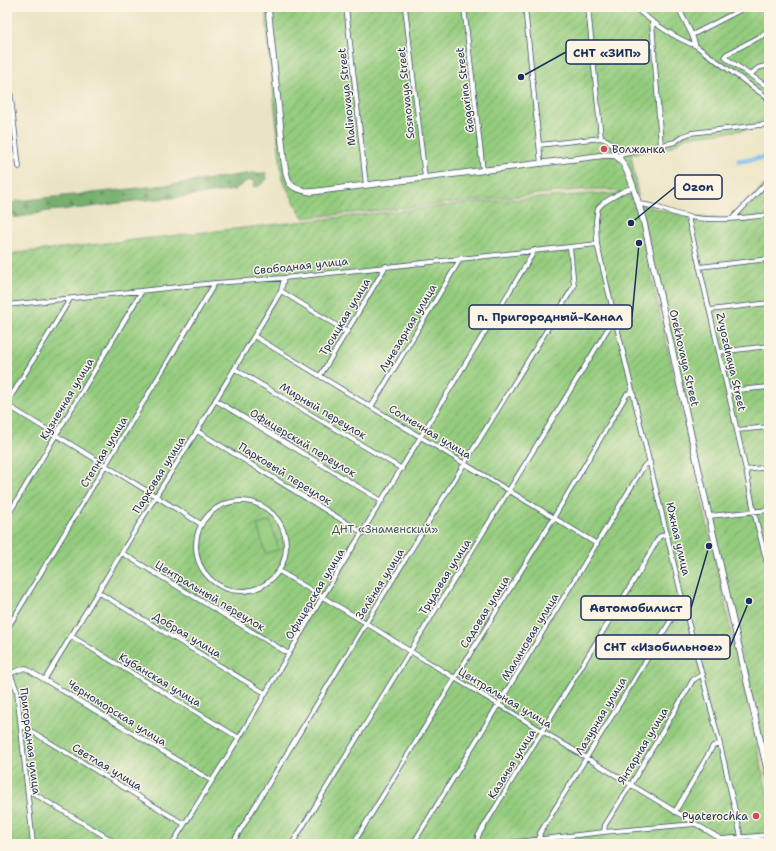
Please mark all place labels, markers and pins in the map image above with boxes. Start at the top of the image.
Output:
callout: СНТ «ЗИП» [566,40,649,64]
place label: Волжанка [612,142,665,157]
marker: Волжанка [599,144,609,154]
callout: Ozon [675,175,722,199]
callout: п. Пригородный-Канал [469,305,632,329]
callout: Автомобилист [581,596,691,620]
callout: СНТ «Изобильное» [596,635,730,659]
place label: Pyaterochka [682,809,748,824]
marker: Pyaterochka [751,811,761,821]

